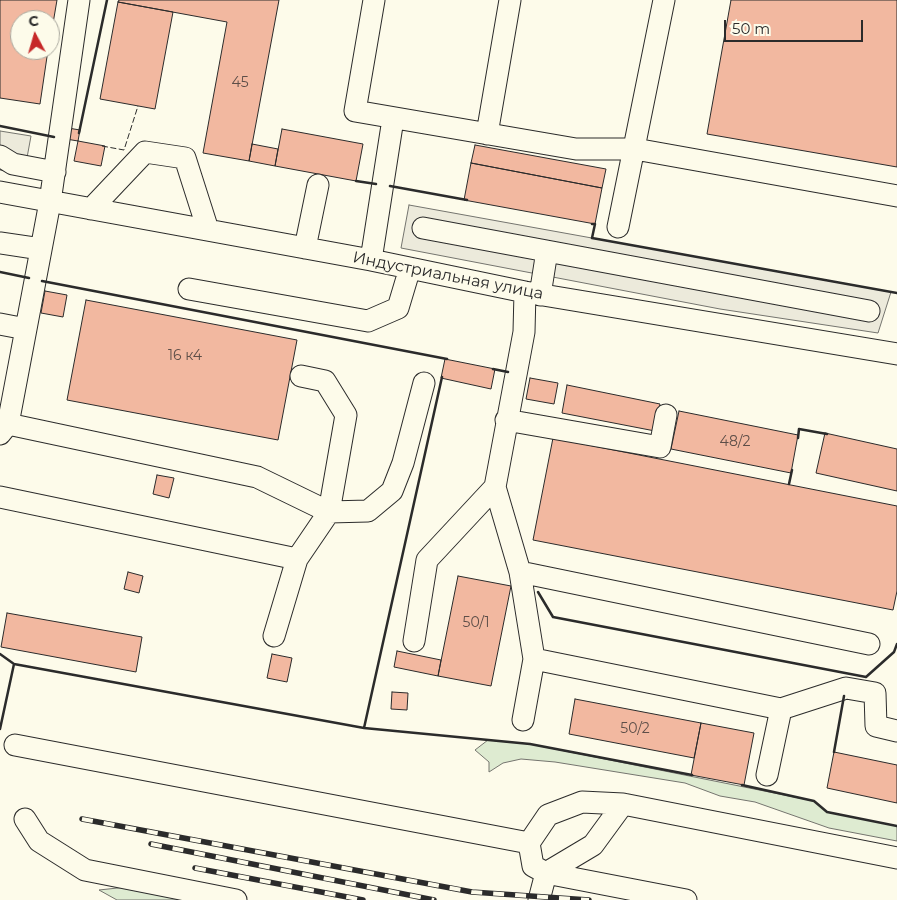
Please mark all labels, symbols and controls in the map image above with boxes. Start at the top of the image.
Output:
north arrow [10,10,60,60]
scale bar [727,10,866,42]
text: С [28,12,40,31]
text: 50 m [732,19,770,38]
house number: 45 [231,75,249,91]
street label: Индустриальная улица [351,248,545,304]
house number: 16 к4 [168,348,202,364]
house number: 48/2 [720,434,750,450]
house number: 50/1 [462,615,490,631]
house number: 50/2 [620,721,650,737]

